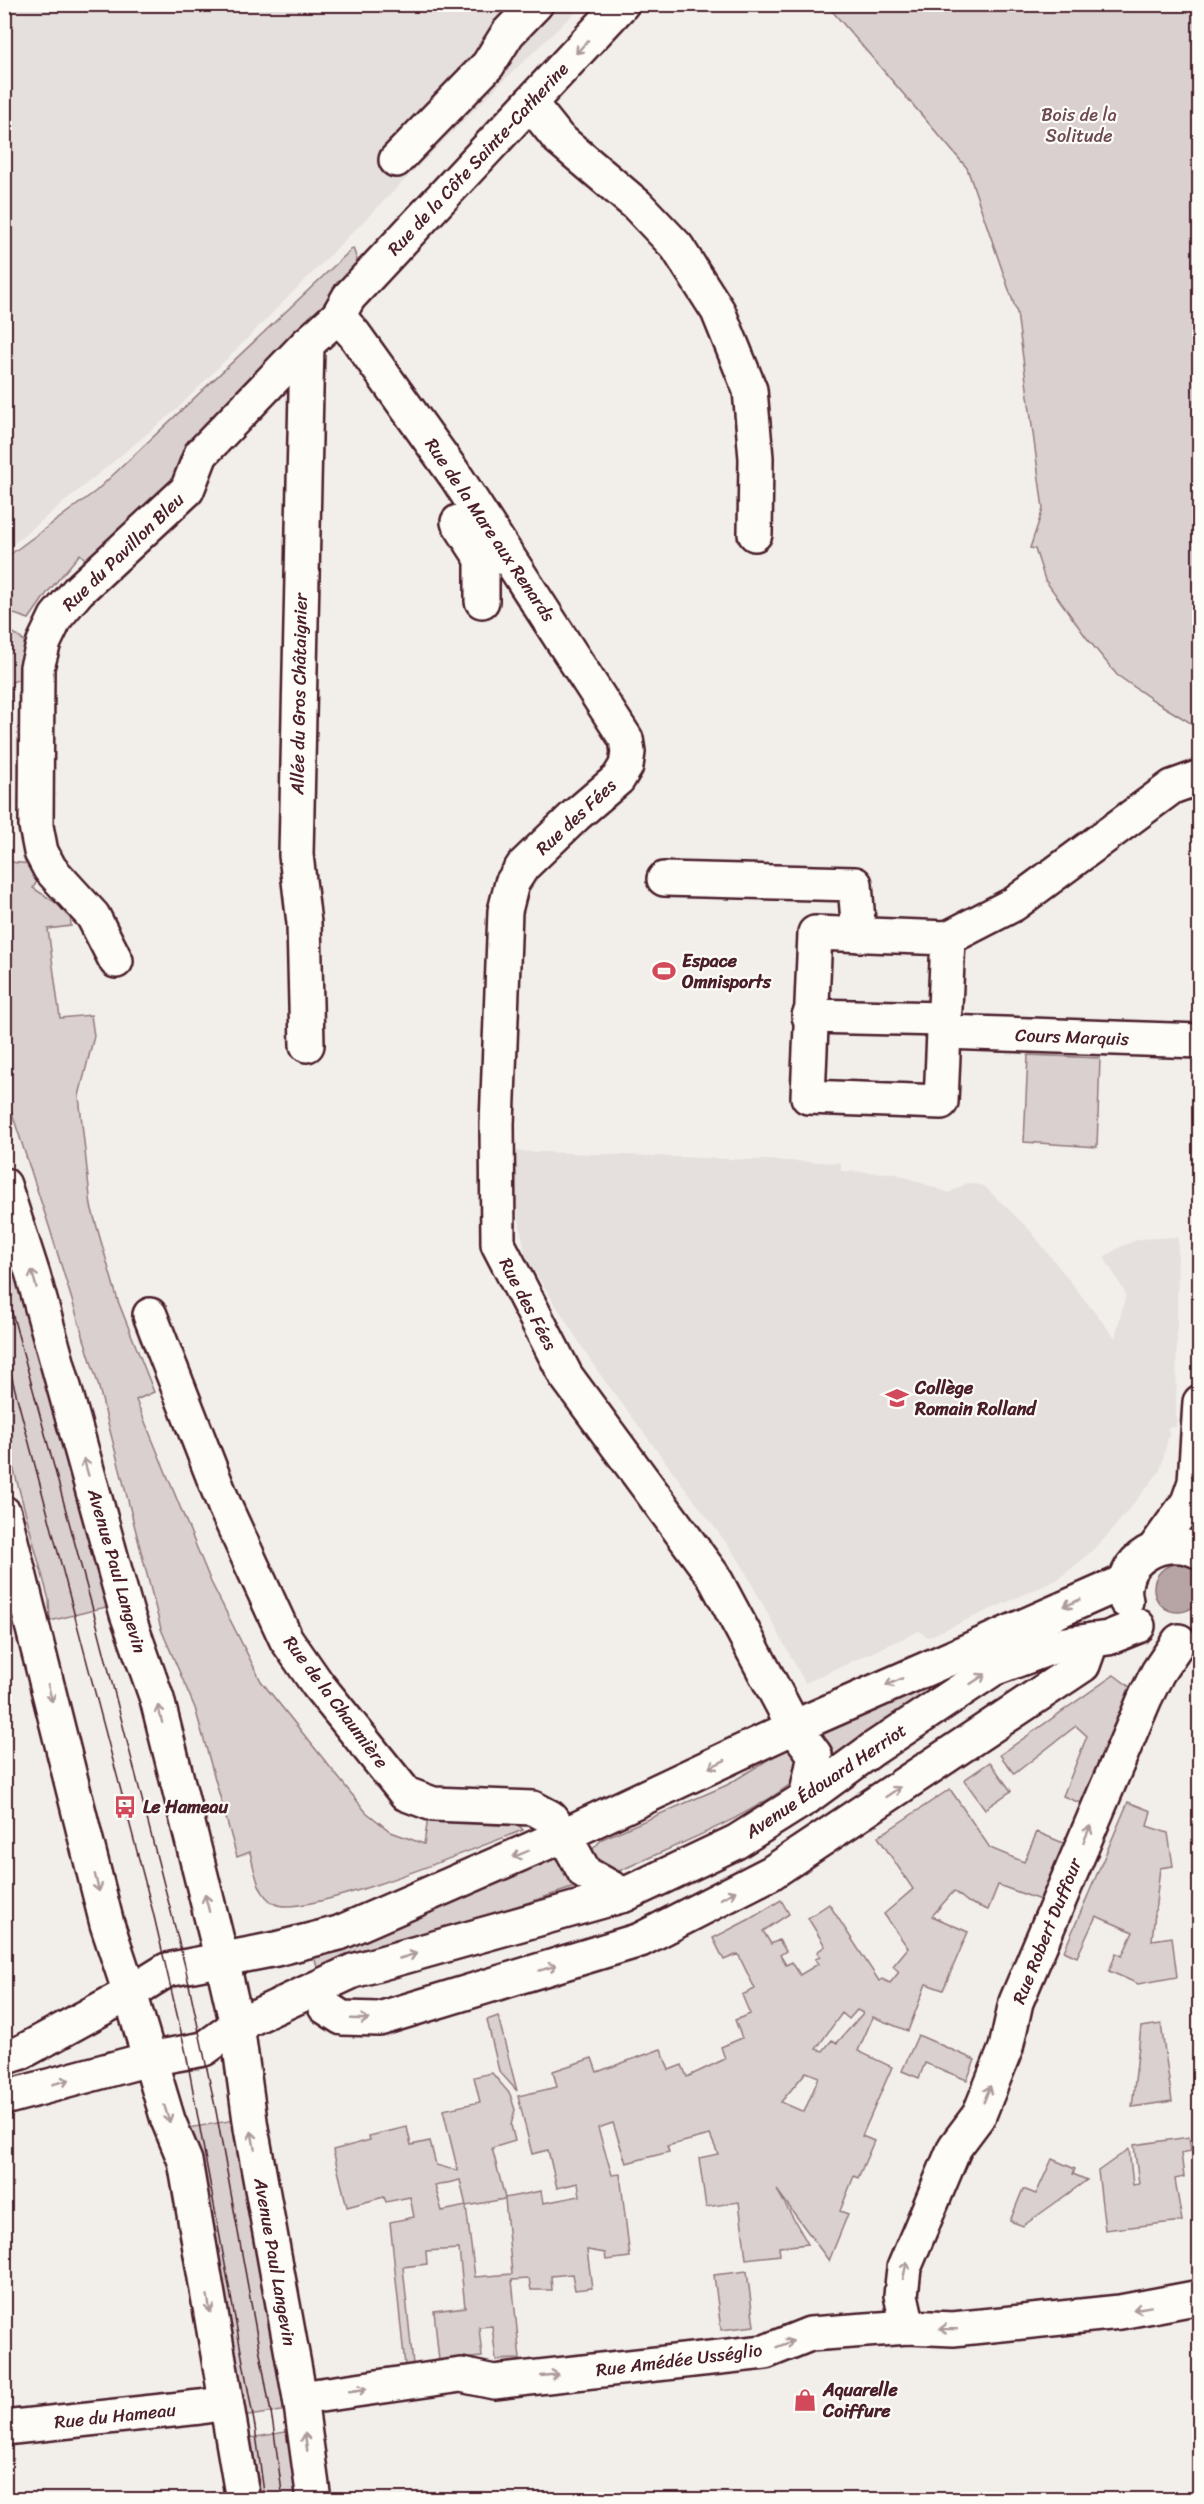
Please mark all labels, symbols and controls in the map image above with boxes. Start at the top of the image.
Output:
one-way arrow [575,40,589,55]
street label: Rue de la Côte Sainte-Catherine [379,55,577,263]
park label: Bois de la Solitude [1041,99,1117,152]
street label: Rue de la Mare aux Renards [416,431,564,629]
street label: Rue du Pavillon Bleu [54,484,192,619]
street label: Allée du Gros Châtaignier [281,591,317,796]
street label: Rue des Fées [528,770,624,863]
place label: Espace Omnisports [682,945,772,998]
sports icon: Espace Omnisports [651,958,677,984]
street label: Cours Marquis [1015,1019,1130,1055]
street label: Rue des Fées [490,1252,566,1357]
one-way arrow [28,1270,39,1289]
place label: Collège Romain Rolland [914,1372,1037,1425]
school or university icon: Collège Romain Rolland [884,1385,910,1411]
one-way arrow [80,1458,92,1477]
street label: Avenue Paul Langevin [78,1484,156,1657]
one-way arrow [1064,1598,1082,1610]
street label: Rue de la Chaumière [275,1628,397,1776]
one-way arrow [969,1673,985,1685]
one-way arrow [886,1677,904,1689]
one-way arrow [45,1684,57,1703]
one-way arrow [154,1705,166,1724]
street label: Avenue Édouard Herriot [738,1715,914,1848]
one-way arrow [708,1758,726,1770]
one-way arrow [884,1786,901,1798]
place label: Le Hameau [143,1791,229,1823]
bus stop icon: Le Hameau [112,1794,138,1820]
one-way arrow [1082,1825,1093,1844]
one-way arrow [512,1849,530,1860]
street label: Rue Robert Duffour [1003,1852,1091,2009]
one-way arrow [91,1873,103,1892]
one-way arrow [718,1889,736,1900]
one-way arrow [201,1894,212,1913]
one-way arrow [398,1950,417,1961]
one-way arrow [538,1962,557,1973]
one-way arrow [350,2014,370,2025]
one-way arrow [51,2076,70,2087]
one-way arrow [982,2085,993,2104]
one-way arrow [162,2104,173,2123]
one-way arrow [247,2130,258,2150]
street label: Avenue Paul Langevin [244,2175,306,2349]
one-way arrow [900,2260,912,2279]
one-way arrow [204,2293,215,2313]
one-way arrow [1133,2303,1152,2314]
one-way arrow [939,2323,959,2335]
street label: Rue Amédée Usséglio [594,2334,764,2386]
one-way arrow [775,2338,794,2349]
one-way arrow [540,2370,560,2381]
place label: Aquarelle Coiffure [822,2374,899,2427]
one-way arrow [347,2384,367,2395]
shop icon: Aquarelle Coiffure [792,2387,818,2413]
street label: Rue du Hameau [53,2394,178,2438]
one-way arrow [300,2432,311,2452]

